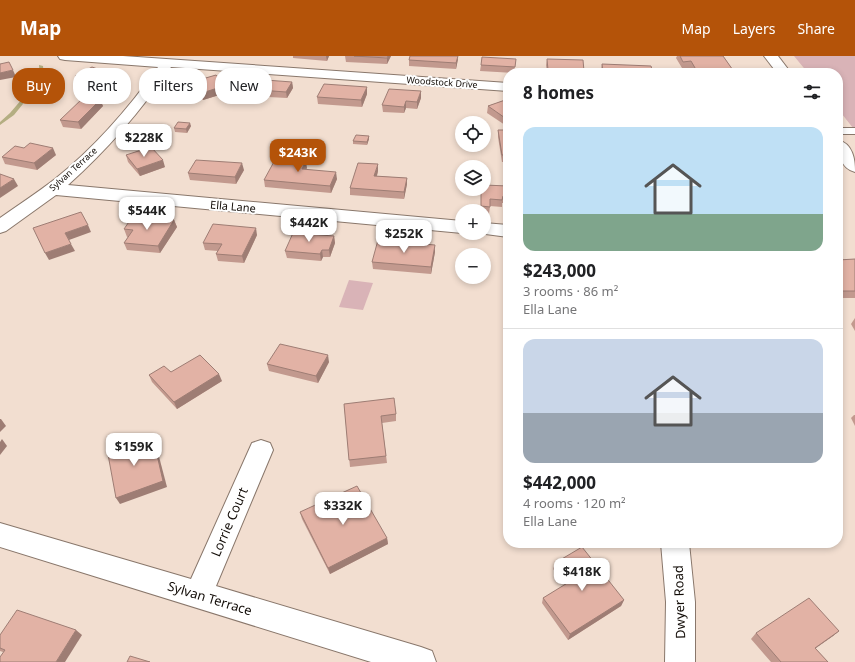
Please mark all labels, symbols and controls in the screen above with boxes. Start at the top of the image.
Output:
text: Map [20,15,61,41]
text: Map [682,19,711,38]
text: Layers [733,19,775,38]
text: Share [797,19,835,38]
chip: Buy [12,68,65,104]
chip: Rent [73,68,131,104]
chip: Filters [139,68,207,104]
chip: New [215,68,272,104]
street label: Woodstock Drive [406,73,478,91]
text: 8 homes [523,81,594,104]
icon: filters [801,81,823,103]
map controls [455,116,491,284]
button: locate [455,116,491,152]
pin: $228K [116,124,172,158]
text: $228K [125,128,163,146]
pin: $243K [270,139,326,173]
text: $243K [279,143,317,161]
street label: Sylvan Terrace [46,144,100,194]
icon: home [637,153,709,225]
button: layers [455,160,491,196]
pin: $544K [119,197,175,231]
street label: Ella Lane [210,197,256,215]
text: $544K [128,201,166,219]
button: + [455,204,491,240]
pin: $442K [281,209,337,243]
text: $442K [290,213,328,231]
pin: $252K [376,220,432,254]
text: $252K [385,224,423,242]
button: − [455,248,491,284]
text: $243,000 [523,259,596,282]
text: 3 rooms · 86 m² [523,282,618,300]
text: Ella Lane [523,300,577,318]
icon: home [637,365,709,437]
pin: $159K [106,433,162,467]
text: $159K [115,437,153,455]
text: $442,000 [523,471,596,494]
street label: Lorrie Court [206,484,252,559]
pin: $332K [315,492,371,526]
text: 4 rooms · 120 m² [523,494,626,512]
text: $332K [324,496,362,514]
text: Ella Lane [523,512,577,530]
pin: $418K [554,558,610,592]
text: $418K [563,562,601,580]
street label: Dwyer Road [669,565,689,639]
street label: Sylvan Terrace [166,577,254,619]

